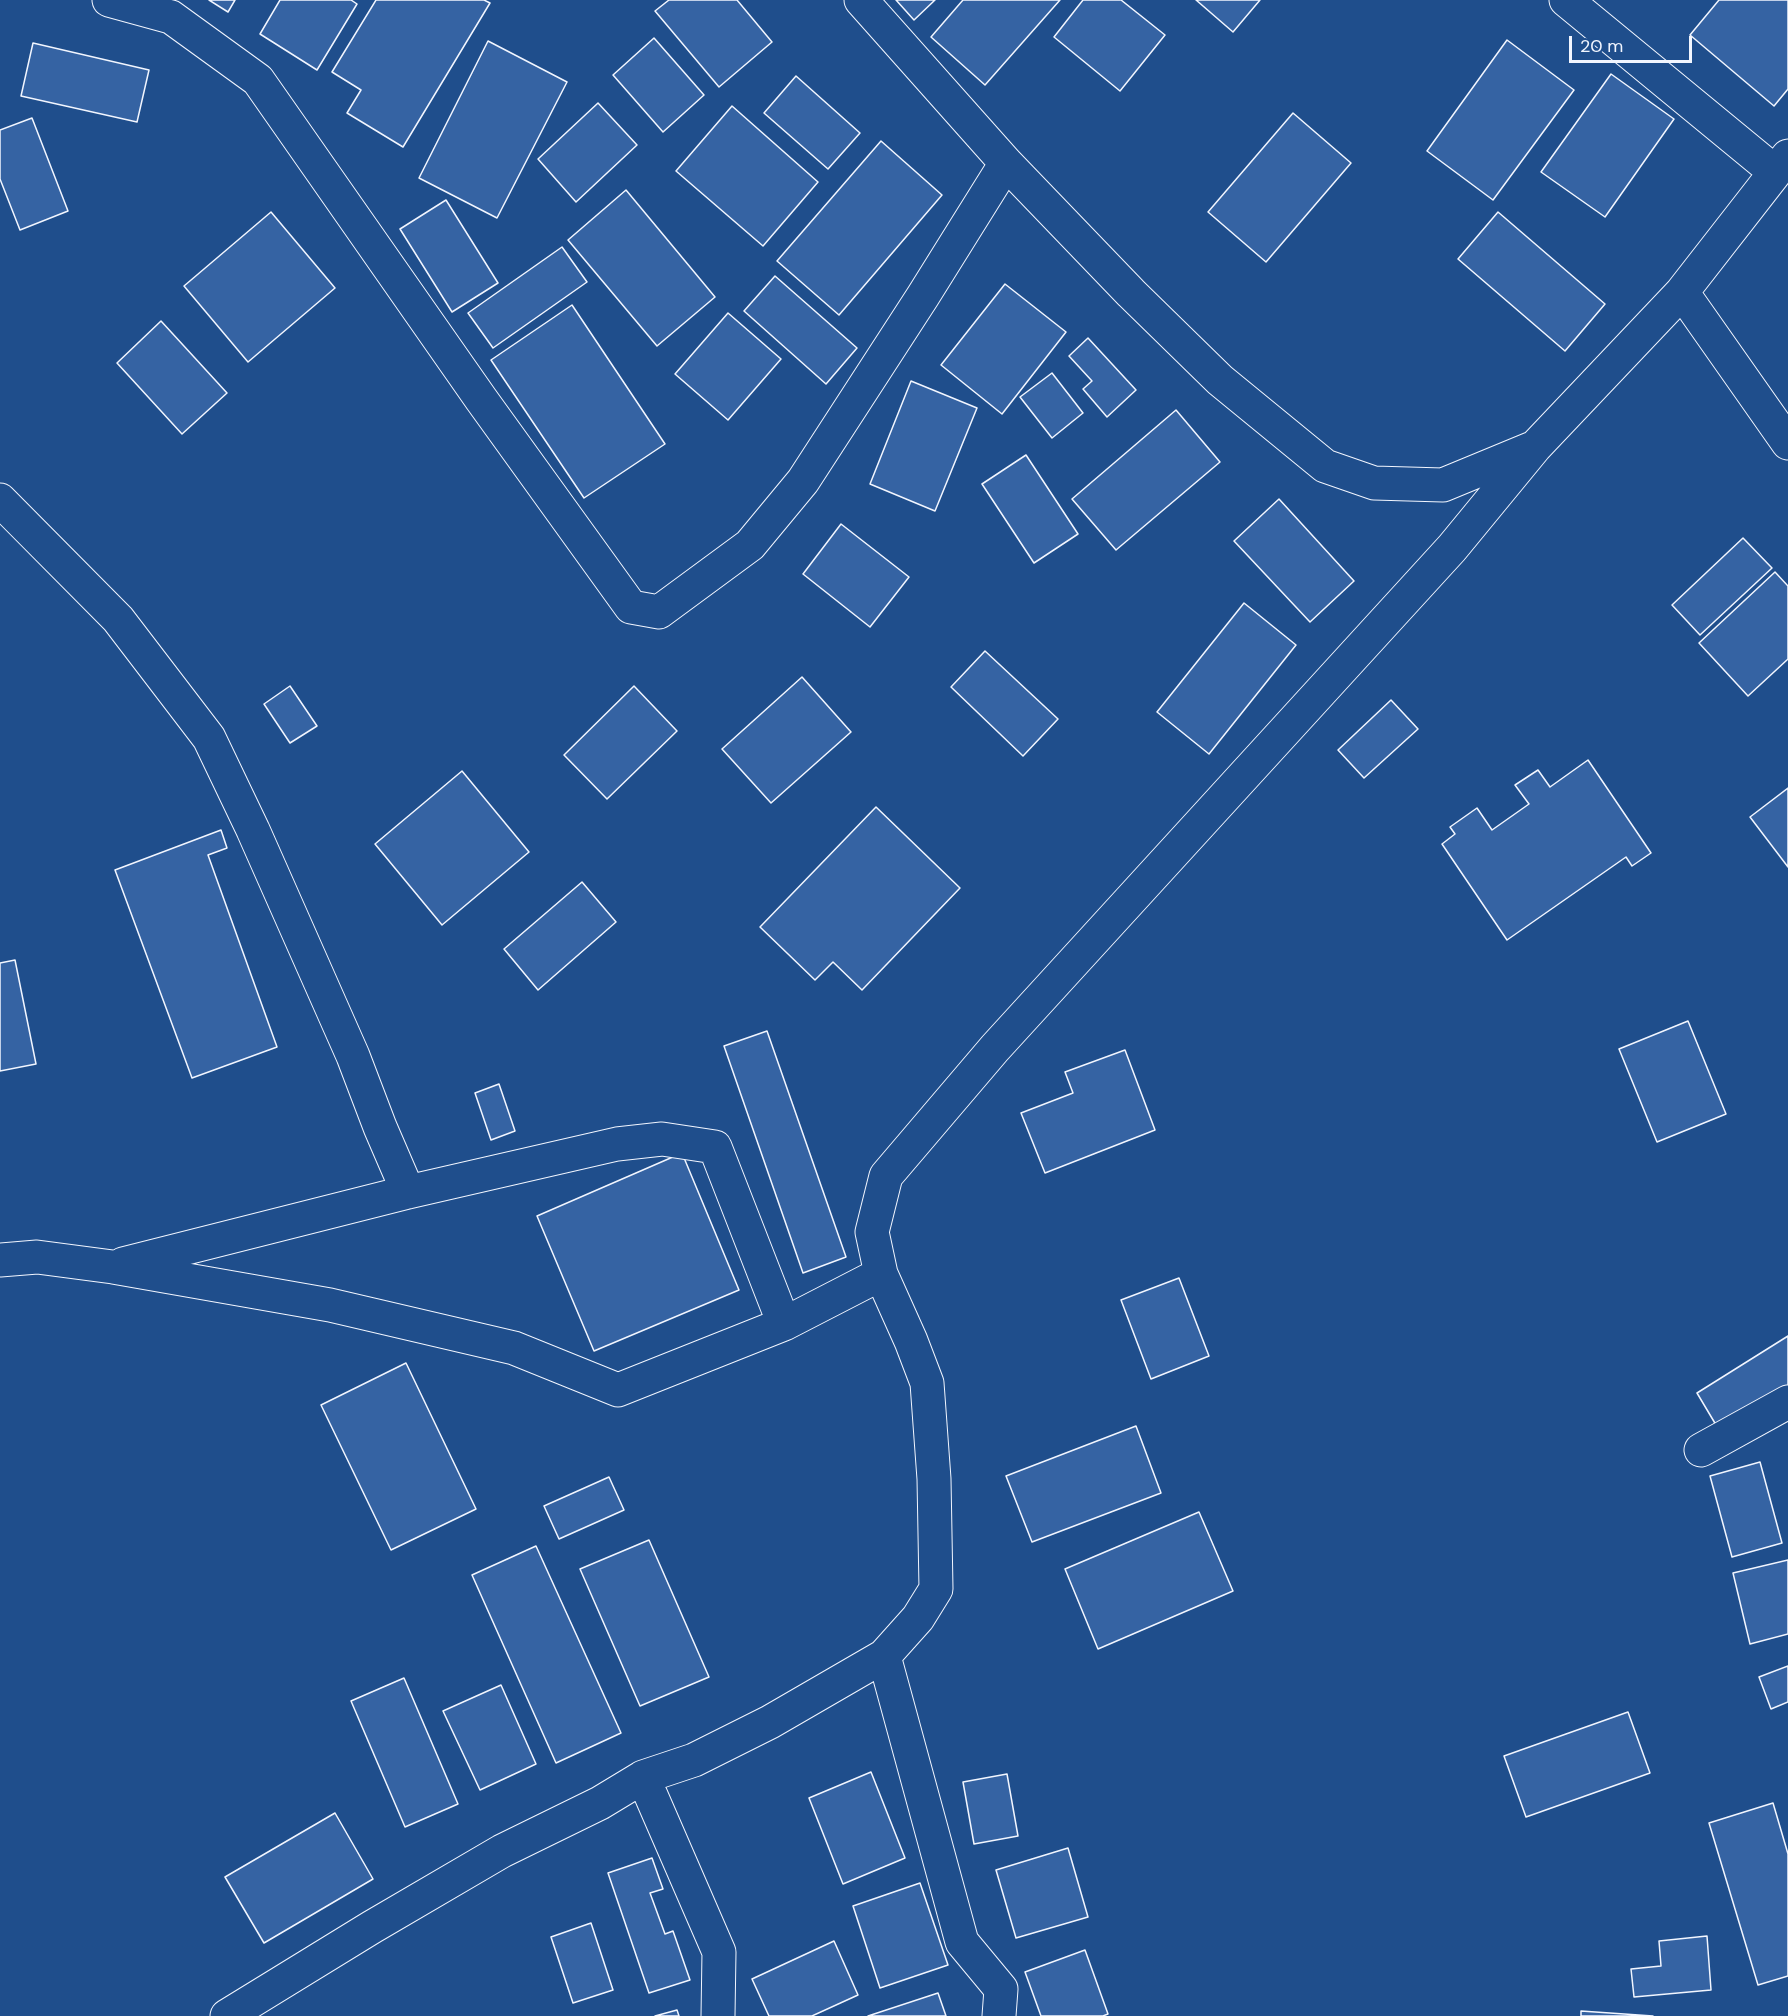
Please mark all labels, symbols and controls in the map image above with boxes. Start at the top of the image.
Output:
scale bar [1572,24,1695,62]
text: 20 m [1580,34,1623,58]

